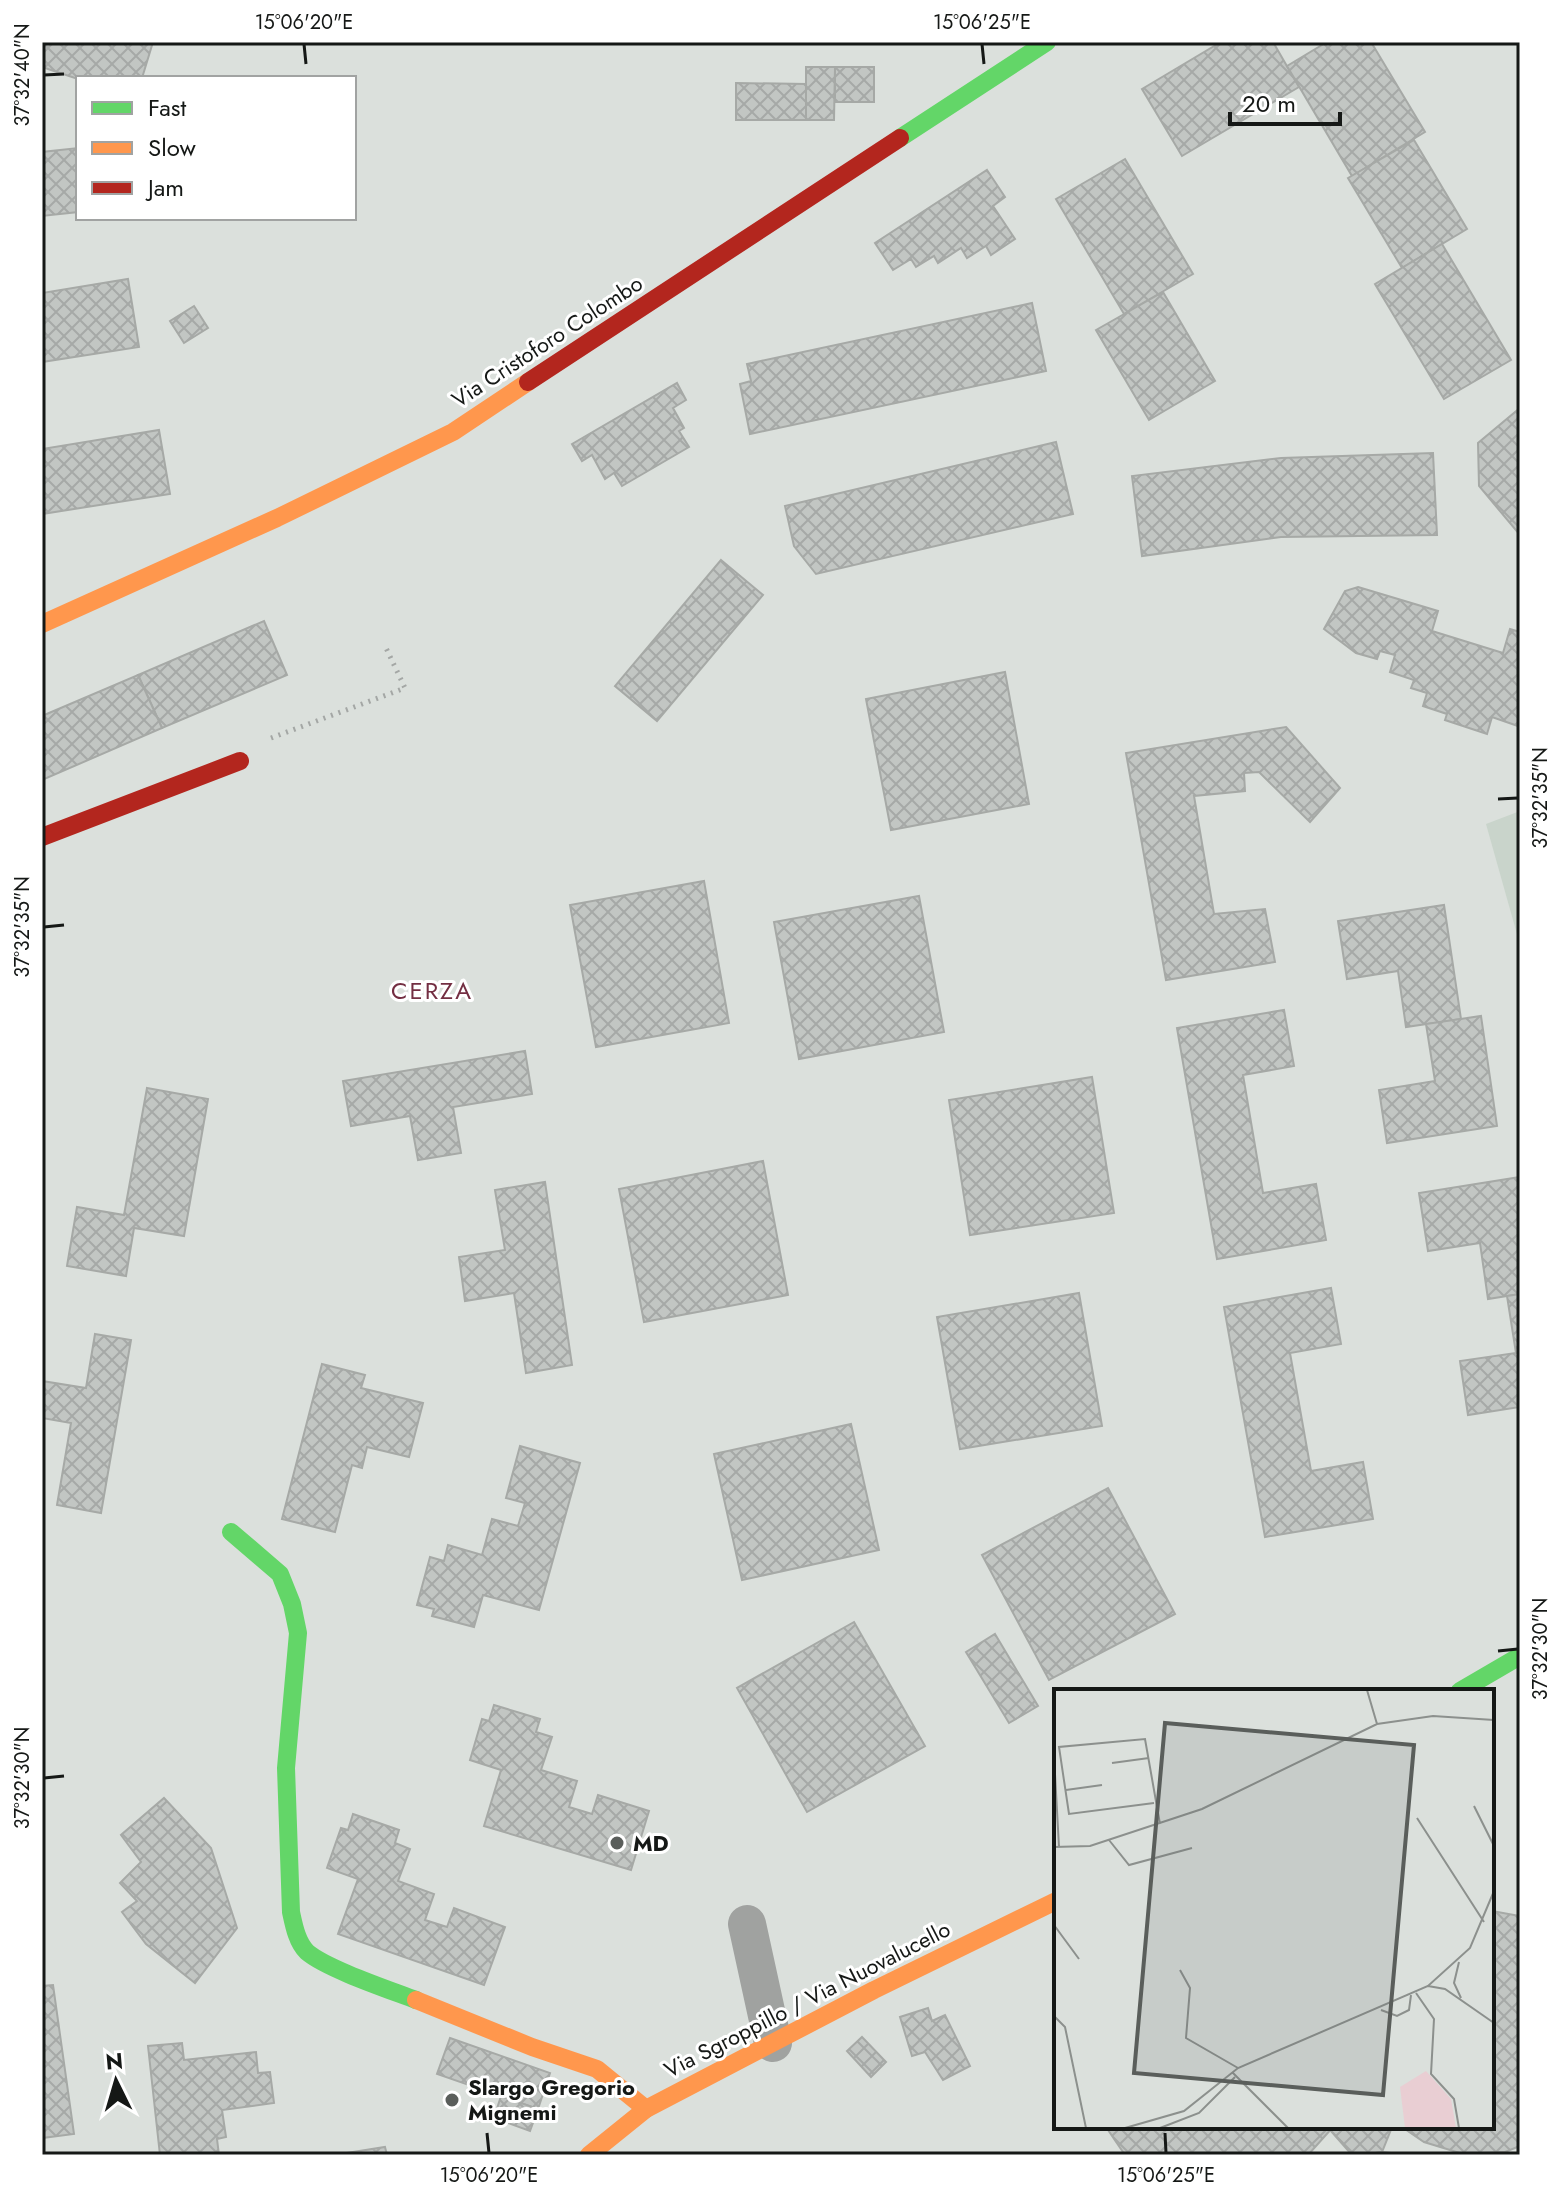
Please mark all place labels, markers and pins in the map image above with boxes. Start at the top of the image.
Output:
place label: MD [633,1827,669,1859]
marker: MD [608,1834,626,1852]
place label: Slargo Gregorio Mignemi [468,2071,635,2128]
marker: Slargo Gregorio Mignemi [443,2091,461,2109]

